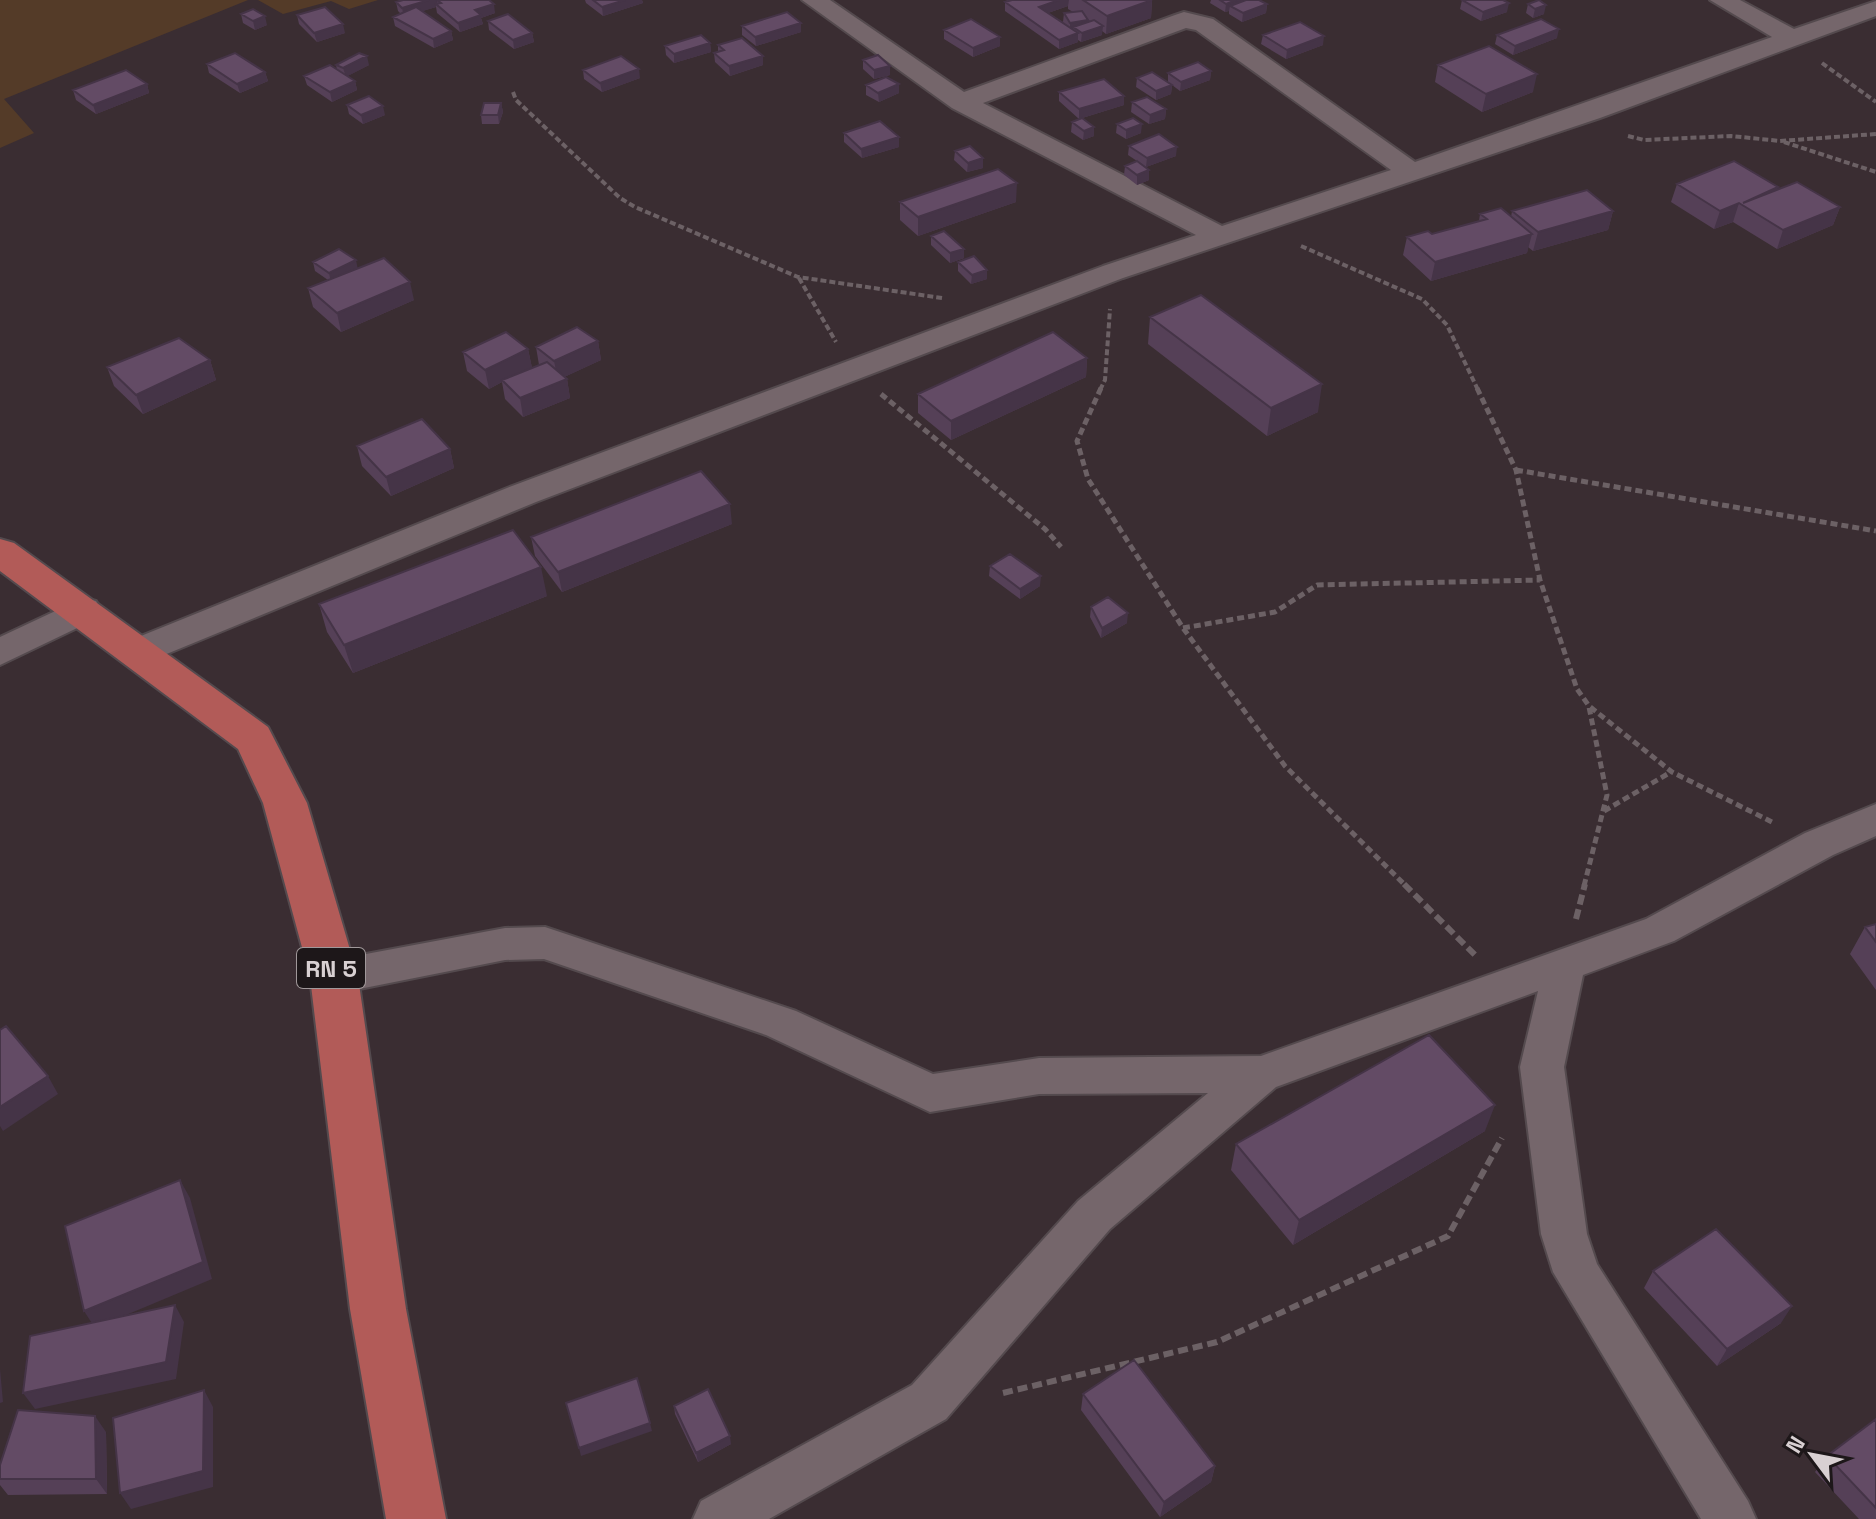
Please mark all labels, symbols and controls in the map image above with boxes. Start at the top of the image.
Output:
road number: RN 5 [297,948,365,988]
north arrow [1772,1415,1852,1495]
text: N [1779,1431,1811,1458]

